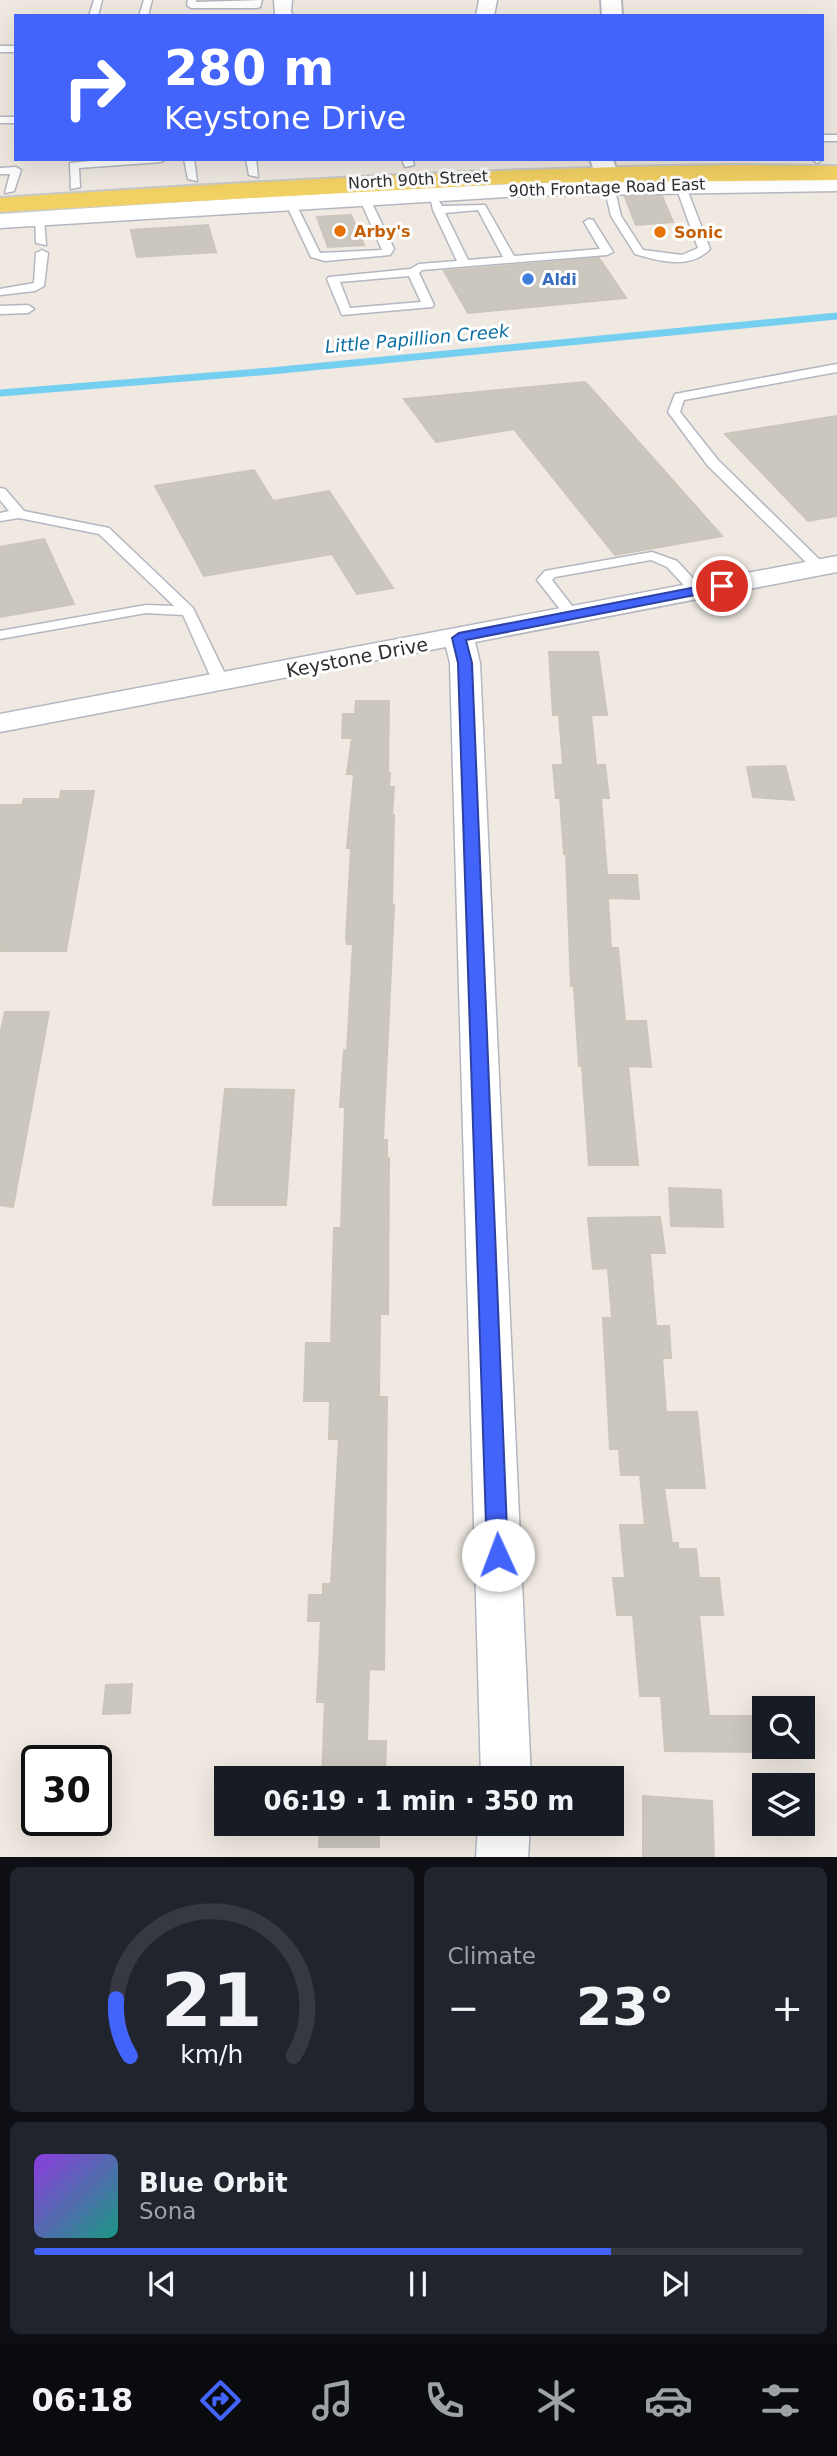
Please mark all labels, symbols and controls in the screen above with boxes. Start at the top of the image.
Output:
text: 280 m [164,40,334,97]
icon: right [49,42,140,133]
text: Keystone Drive [164,99,406,137]
street label: North 90th Street [347,166,489,193]
street label: 90th Frontage Road East [508,175,706,200]
place label: Arby's [354,222,411,241]
marker: Arby's [332,223,348,239]
place label: Sonic [674,223,723,242]
marker: Sonic [652,224,668,240]
place label: Aldi [542,270,577,289]
marker: Aldi [520,271,536,287]
water label: Little Papillion Creek [324,320,512,357]
pin [692,556,752,616]
icon: arrive [703,567,741,605]
street label: Keystone Drive [284,632,430,682]
position arrow [461,1518,535,1592]
map controls [752,1696,815,1836]
button: search [752,1696,815,1759]
speed limit sign: 30 [21,1745,112,1836]
button: layers [752,1773,815,1836]
text: 06:19 · 1 min · 350 m [264,1786,574,1816]
text: Climate [448,1943,536,1969]
text: 21 [161,1958,262,2043]
text: 23° [576,1977,674,2037]
text: − [448,1986,479,2030]
text: + [771,1986,803,2030]
text: km/h [180,2039,243,2068]
text: Blue Orbit [139,2168,288,2198]
text: Sona [139,2198,196,2224]
icon: previous [143,2265,181,2303]
icon: pause [399,2265,437,2303]
icon: next [656,2265,694,2303]
icon: directions [196,2376,245,2425]
icon: music [308,2376,357,2425]
icon: phone [420,2376,469,2425]
icon: climate [532,2376,581,2425]
icon: car [644,2376,693,2425]
icon: filters [756,2376,805,2425]
text: 06:18 [32,2381,133,2419]

